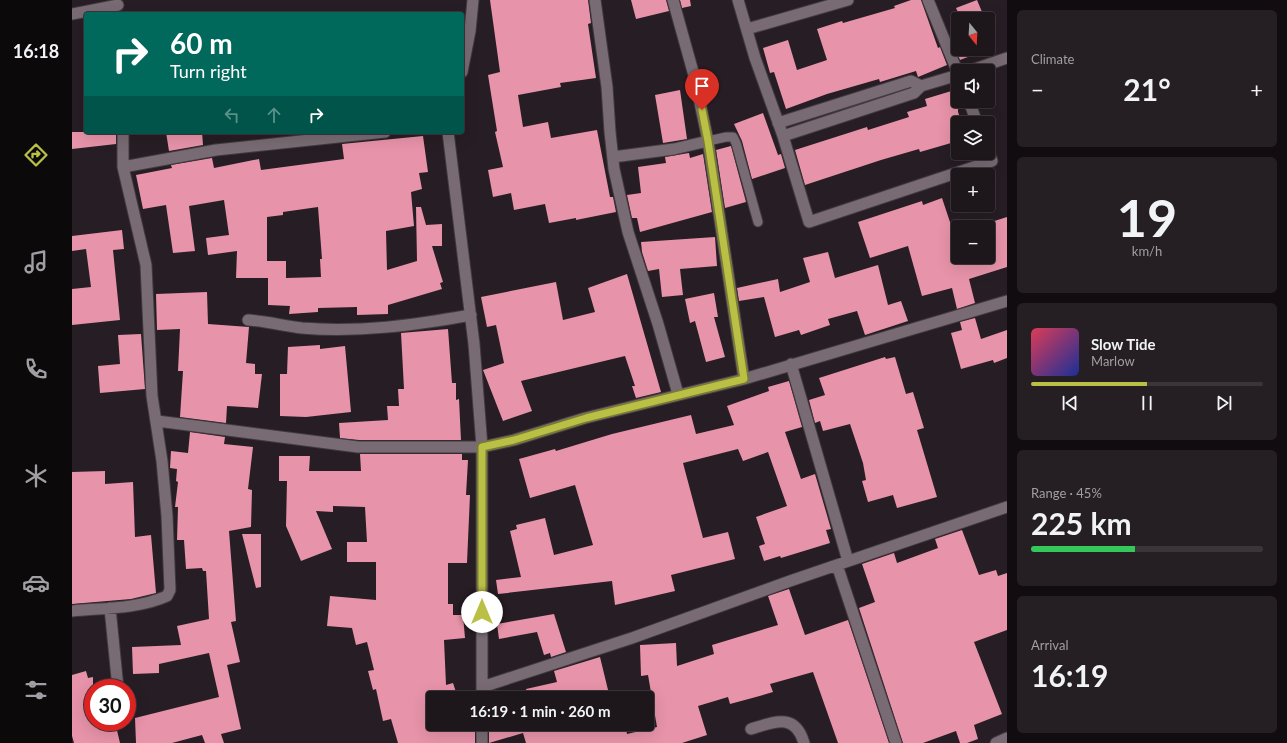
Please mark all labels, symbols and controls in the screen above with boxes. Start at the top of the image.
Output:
north arrow [951,12,995,56]
map controls [951,12,995,264]
text: 60 m [170,26,233,60]
icon: right [104,28,156,80]
text: 16:18 [13,40,59,62]
text: Climate [1031,51,1074,67]
text: Turn right [170,60,247,82]
button: sound [951,64,995,108]
pin [685,69,719,110]
text: 21° [1123,71,1171,107]
icon: arrive [691,75,713,97]
text: − [1031,76,1044,103]
text: + [1250,76,1263,103]
icon: left [221,104,243,126]
icon: ahead [263,104,285,126]
icon: right [305,104,327,126]
button: layers [951,116,995,160]
icon: directions [22,141,50,169]
button: + [951,168,995,212]
text: 19 [1117,186,1177,248]
button: − [951,220,995,264]
text: km/h [1132,243,1162,259]
icon: music [22,248,50,276]
text: Slow Tide [1091,335,1156,353]
text: Marlow [1091,353,1135,369]
icon: phone [22,355,50,383]
icon: previous [1059,392,1081,414]
icon: pause [1136,392,1158,414]
icon: next [1213,392,1235,414]
icon: climate [22,462,50,490]
text: Range · 45% [1031,485,1102,501]
text: 225 km [1031,505,1132,541]
icon: car [22,569,50,597]
position arrow [461,591,503,633]
text: Arrival [1031,637,1068,653]
text: 16:19 [1031,657,1108,693]
icon: filters [22,676,50,704]
speed limit sign: 30 [84,679,136,731]
text: 16:19 · 1 min · 260 m [470,702,610,720]

